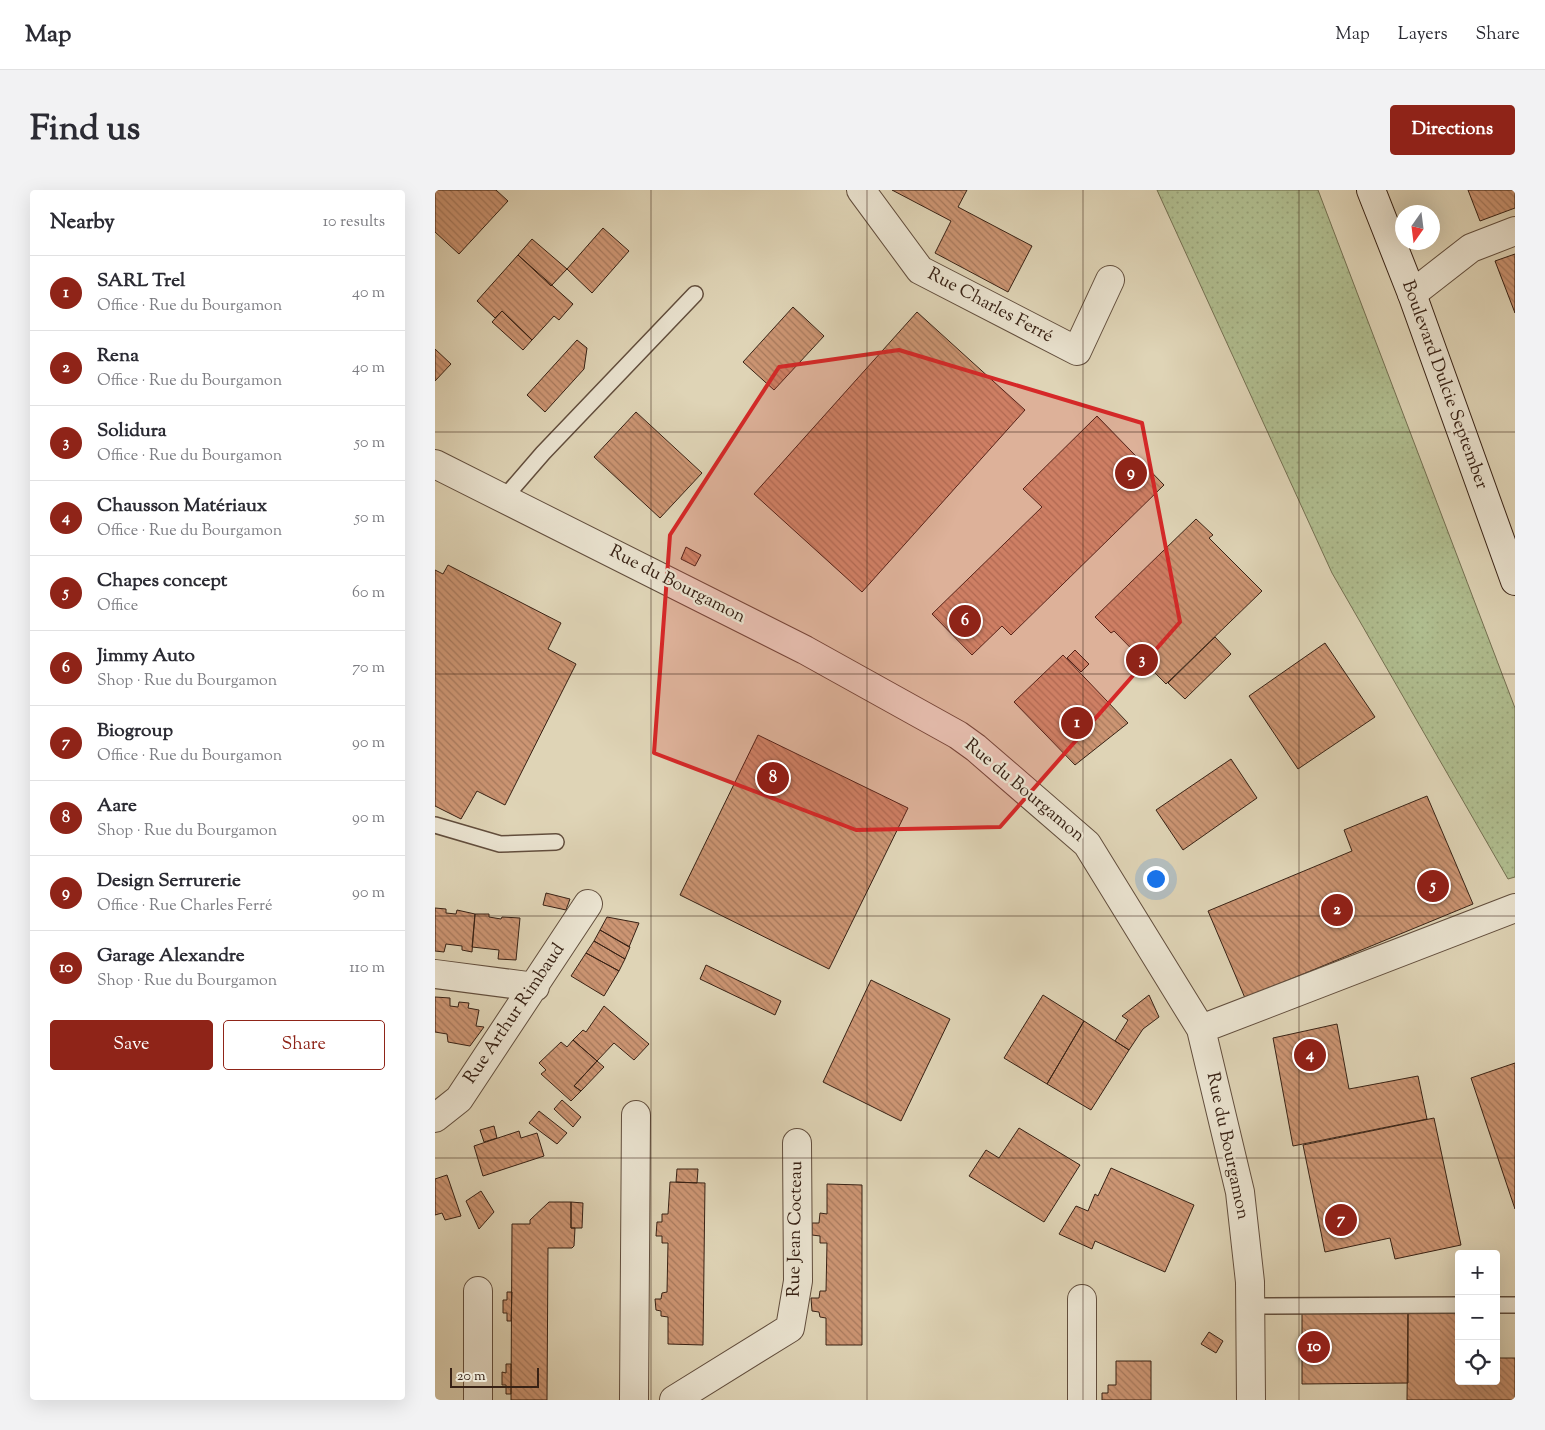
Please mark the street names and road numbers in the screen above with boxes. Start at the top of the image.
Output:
street label: Rue Charles Ferré [923,262,1057,350]
street label: Boulevard Dulcie September [1394,277,1494,493]
street label: Rue du Bourgamon [604,539,750,631]
street label: Rue du Bourgamon [958,733,1090,849]
street label: Rue Arthur Rimbaud [458,938,572,1090]
street label: Rue du Bourgamon [1199,1070,1255,1222]
street label: Rue Jean Cocteau [782,1161,810,1297]

